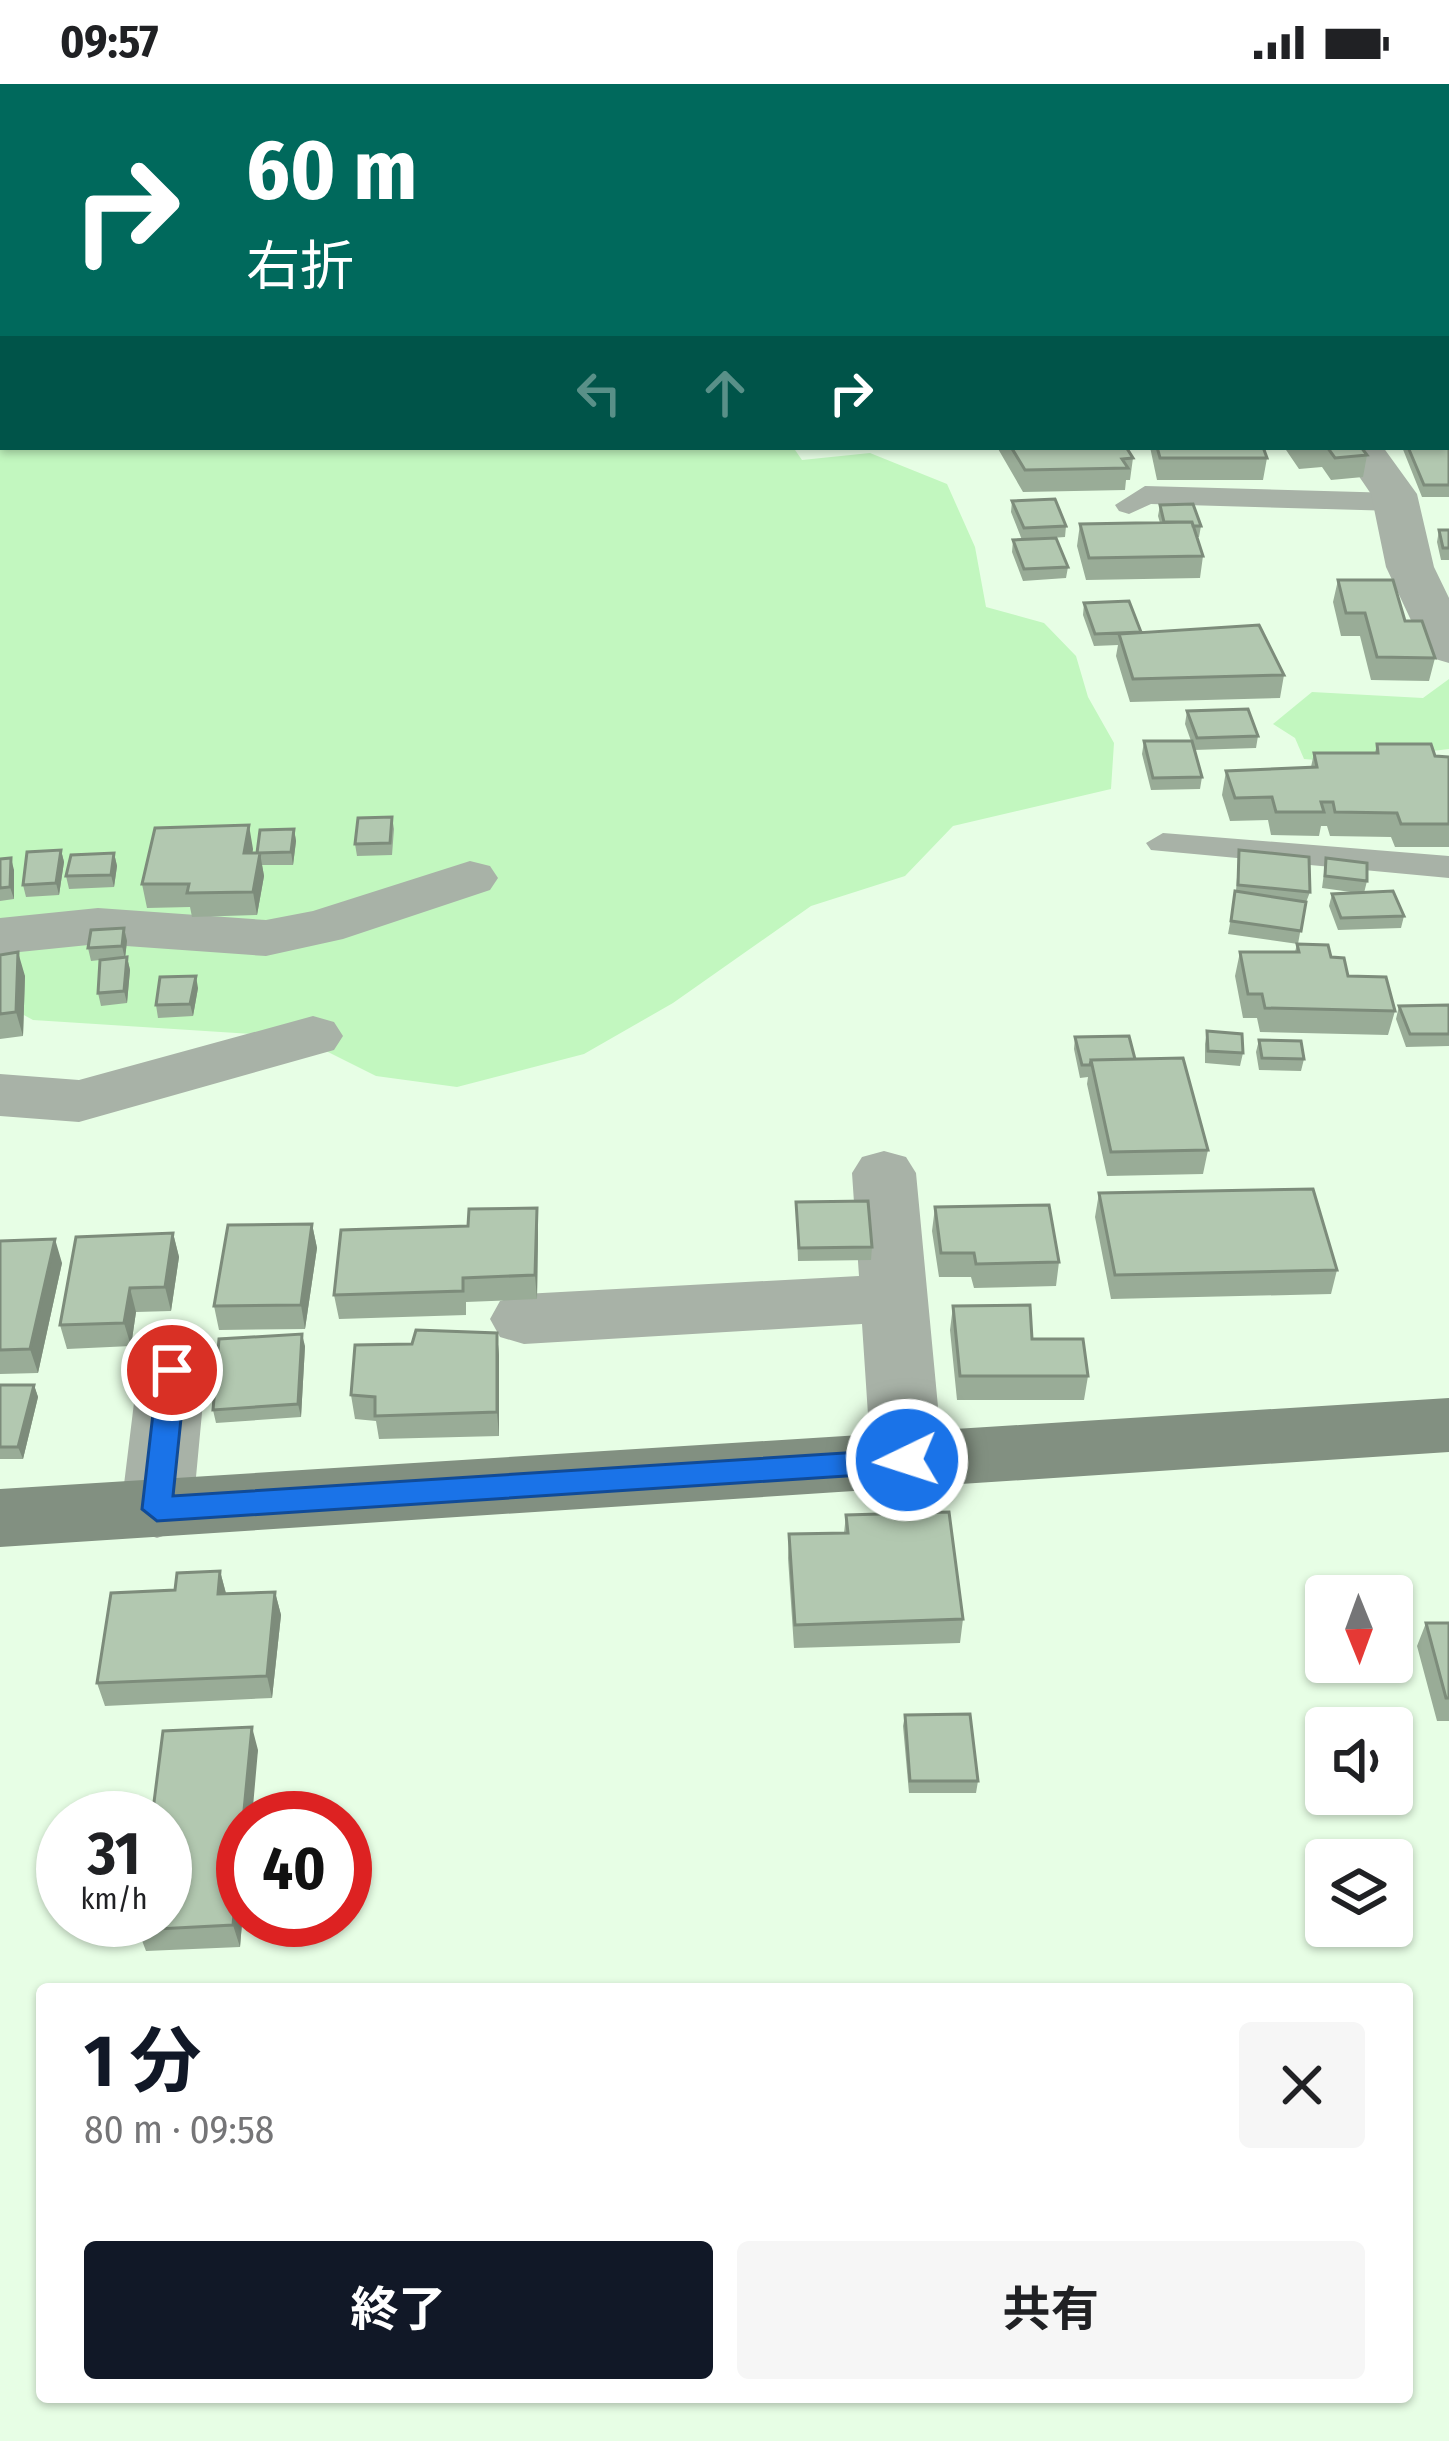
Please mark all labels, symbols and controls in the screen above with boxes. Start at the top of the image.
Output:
text: 09:57 [60,15,158,69]
text: 60 m [246,120,417,221]
icon: right [48,132,204,288]
text: 右折 [246,235,354,299]
icon: left [566,360,632,426]
icon: ahead [692,360,758,426]
icon: right [818,360,884,426]
pin [121,1319,223,1421]
icon: arrive [139,1337,205,1403]
position arrow [844,1397,970,1523]
north arrow [1305,1575,1413,1683]
map controls [1305,1575,1413,1947]
button: sound [1305,1707,1413,1815]
speed limit sign: 40 [216,1791,372,1947]
text: 31 [88,1818,140,1890]
button: layers [1305,1839,1413,1947]
text: km/h [81,1881,147,1917]
text: 1 分 [84,2019,201,2105]
button: close [1239,2022,1365,2148]
text: 80 m · 09:58 [84,2107,274,2153]
button: 終了 [84,2241,713,2379]
button: 共有 [737,2241,1365,2379]

